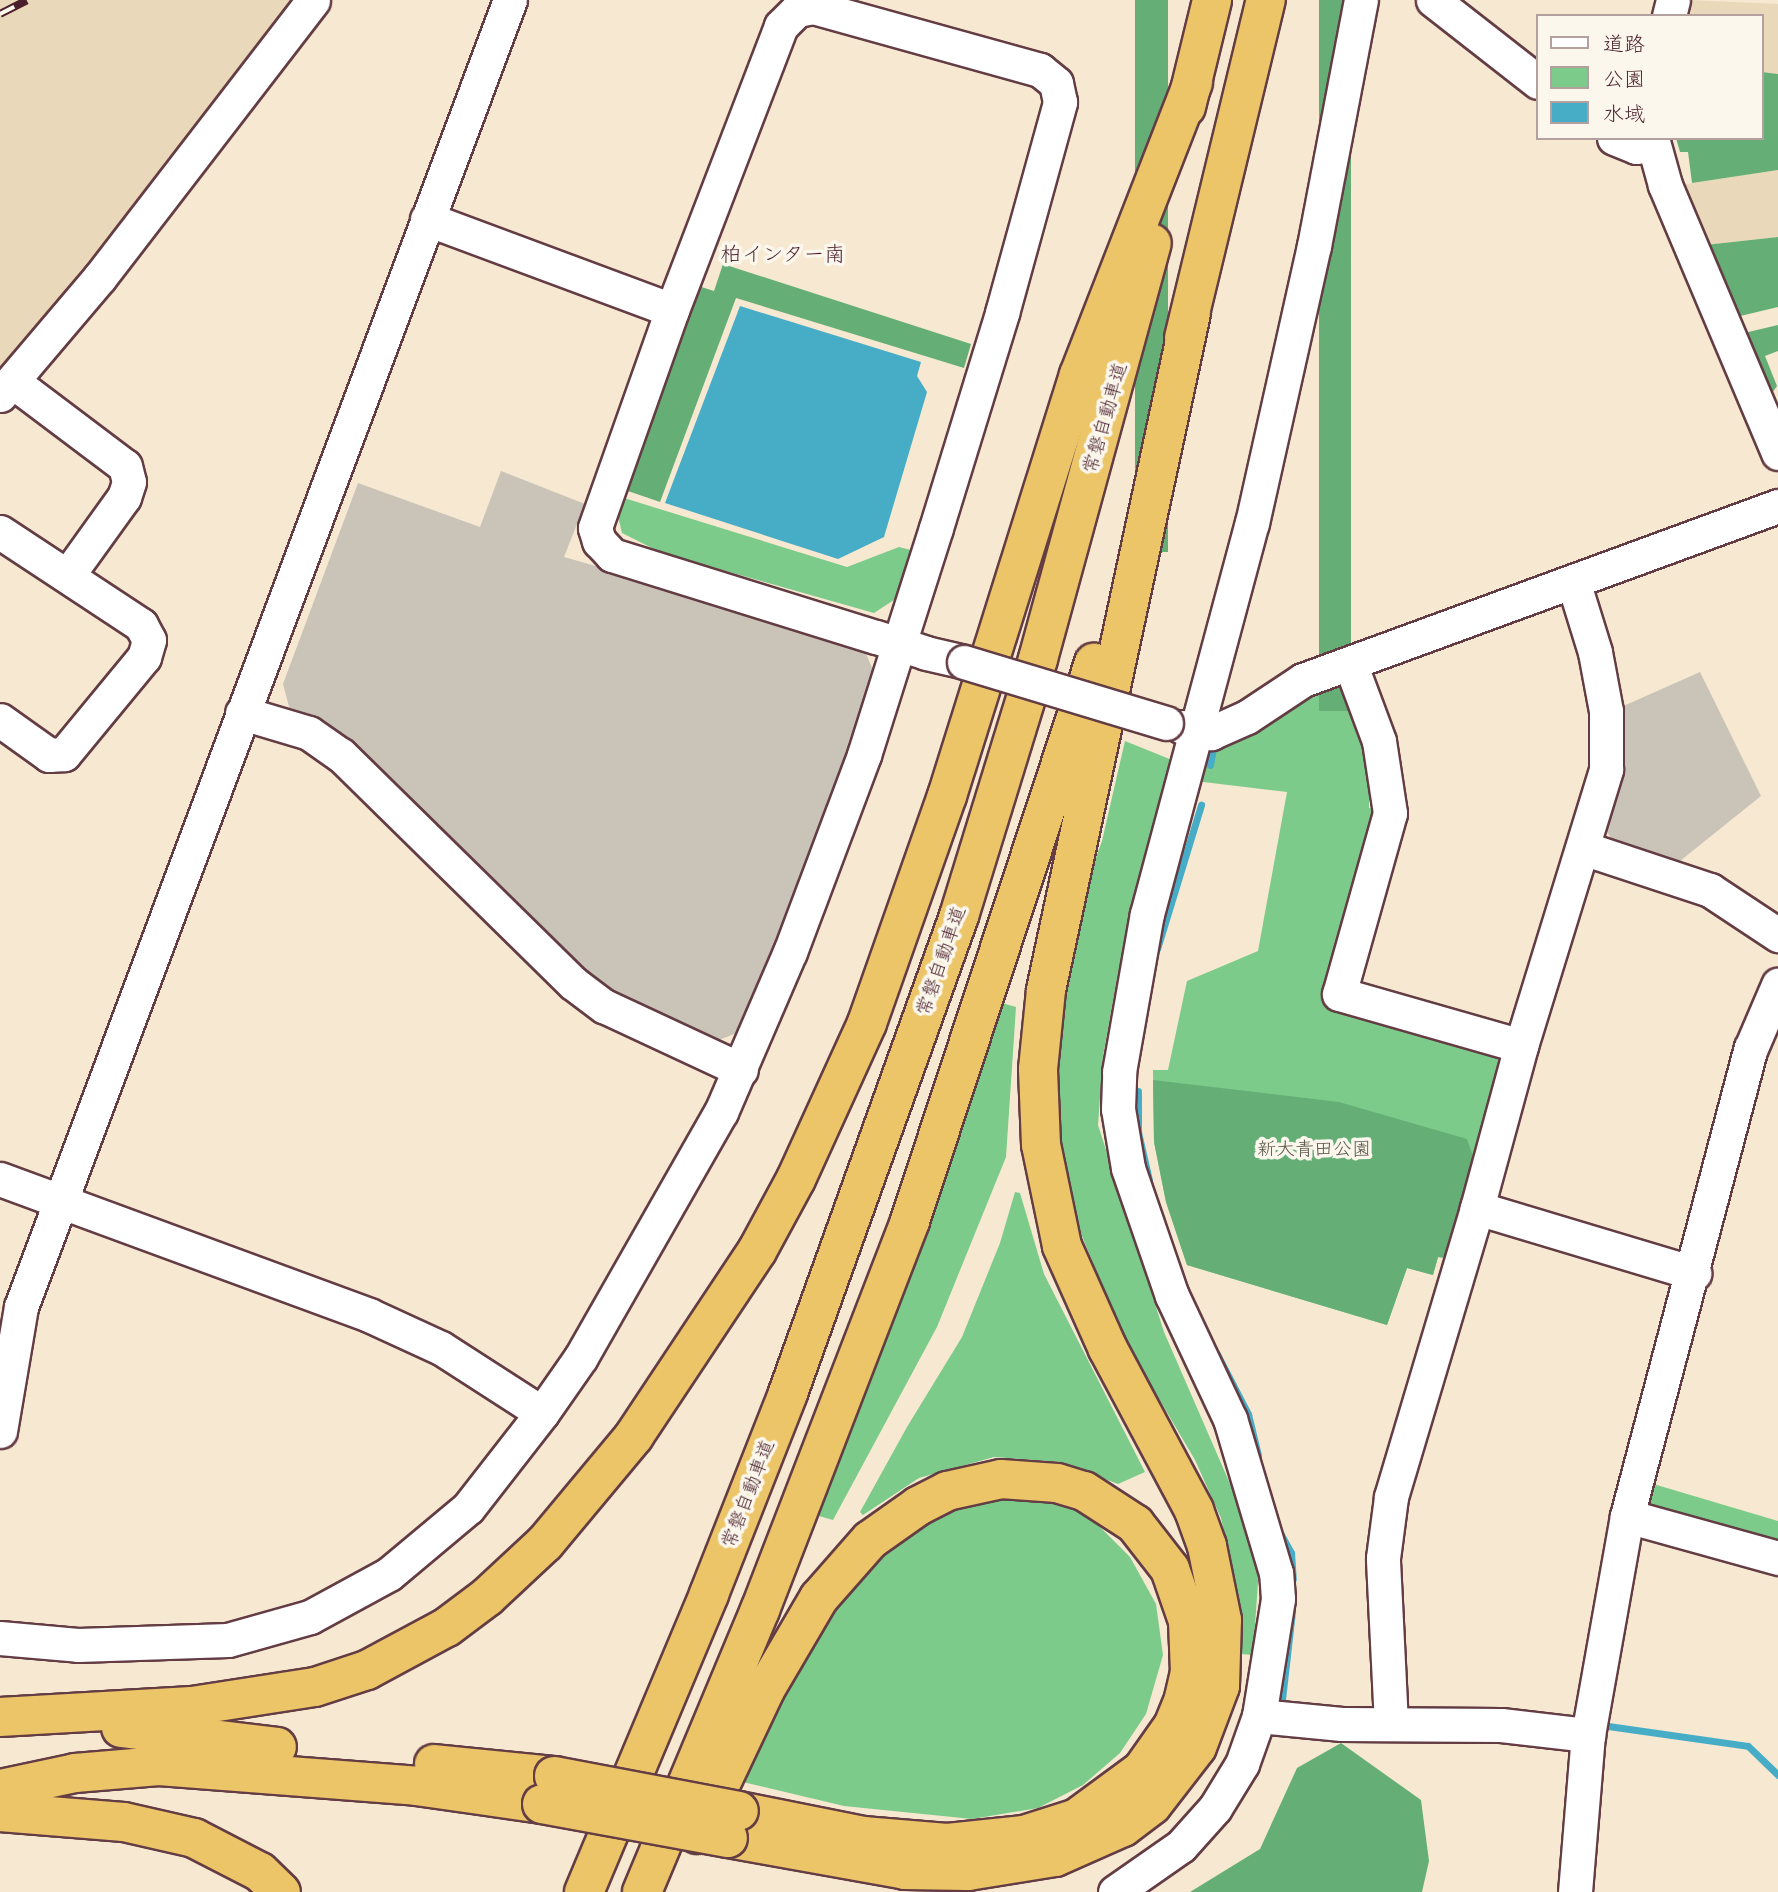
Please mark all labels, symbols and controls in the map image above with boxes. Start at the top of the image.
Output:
legend [1536,14,1764,140]
text: 道路 [1603,30,1645,59]
text: 公園 [1603,65,1645,94]
text: 水域 [1603,100,1645,129]
district label: 柏インター南 [720,242,846,268]
street label: 常磐自動車道 [1079,360,1133,476]
street label: 常磐自動車道 [913,903,971,1019]
park label: 新大青田公園 [1257,1139,1371,1161]
street label: 常磐自動車道 [718,1437,780,1551]

